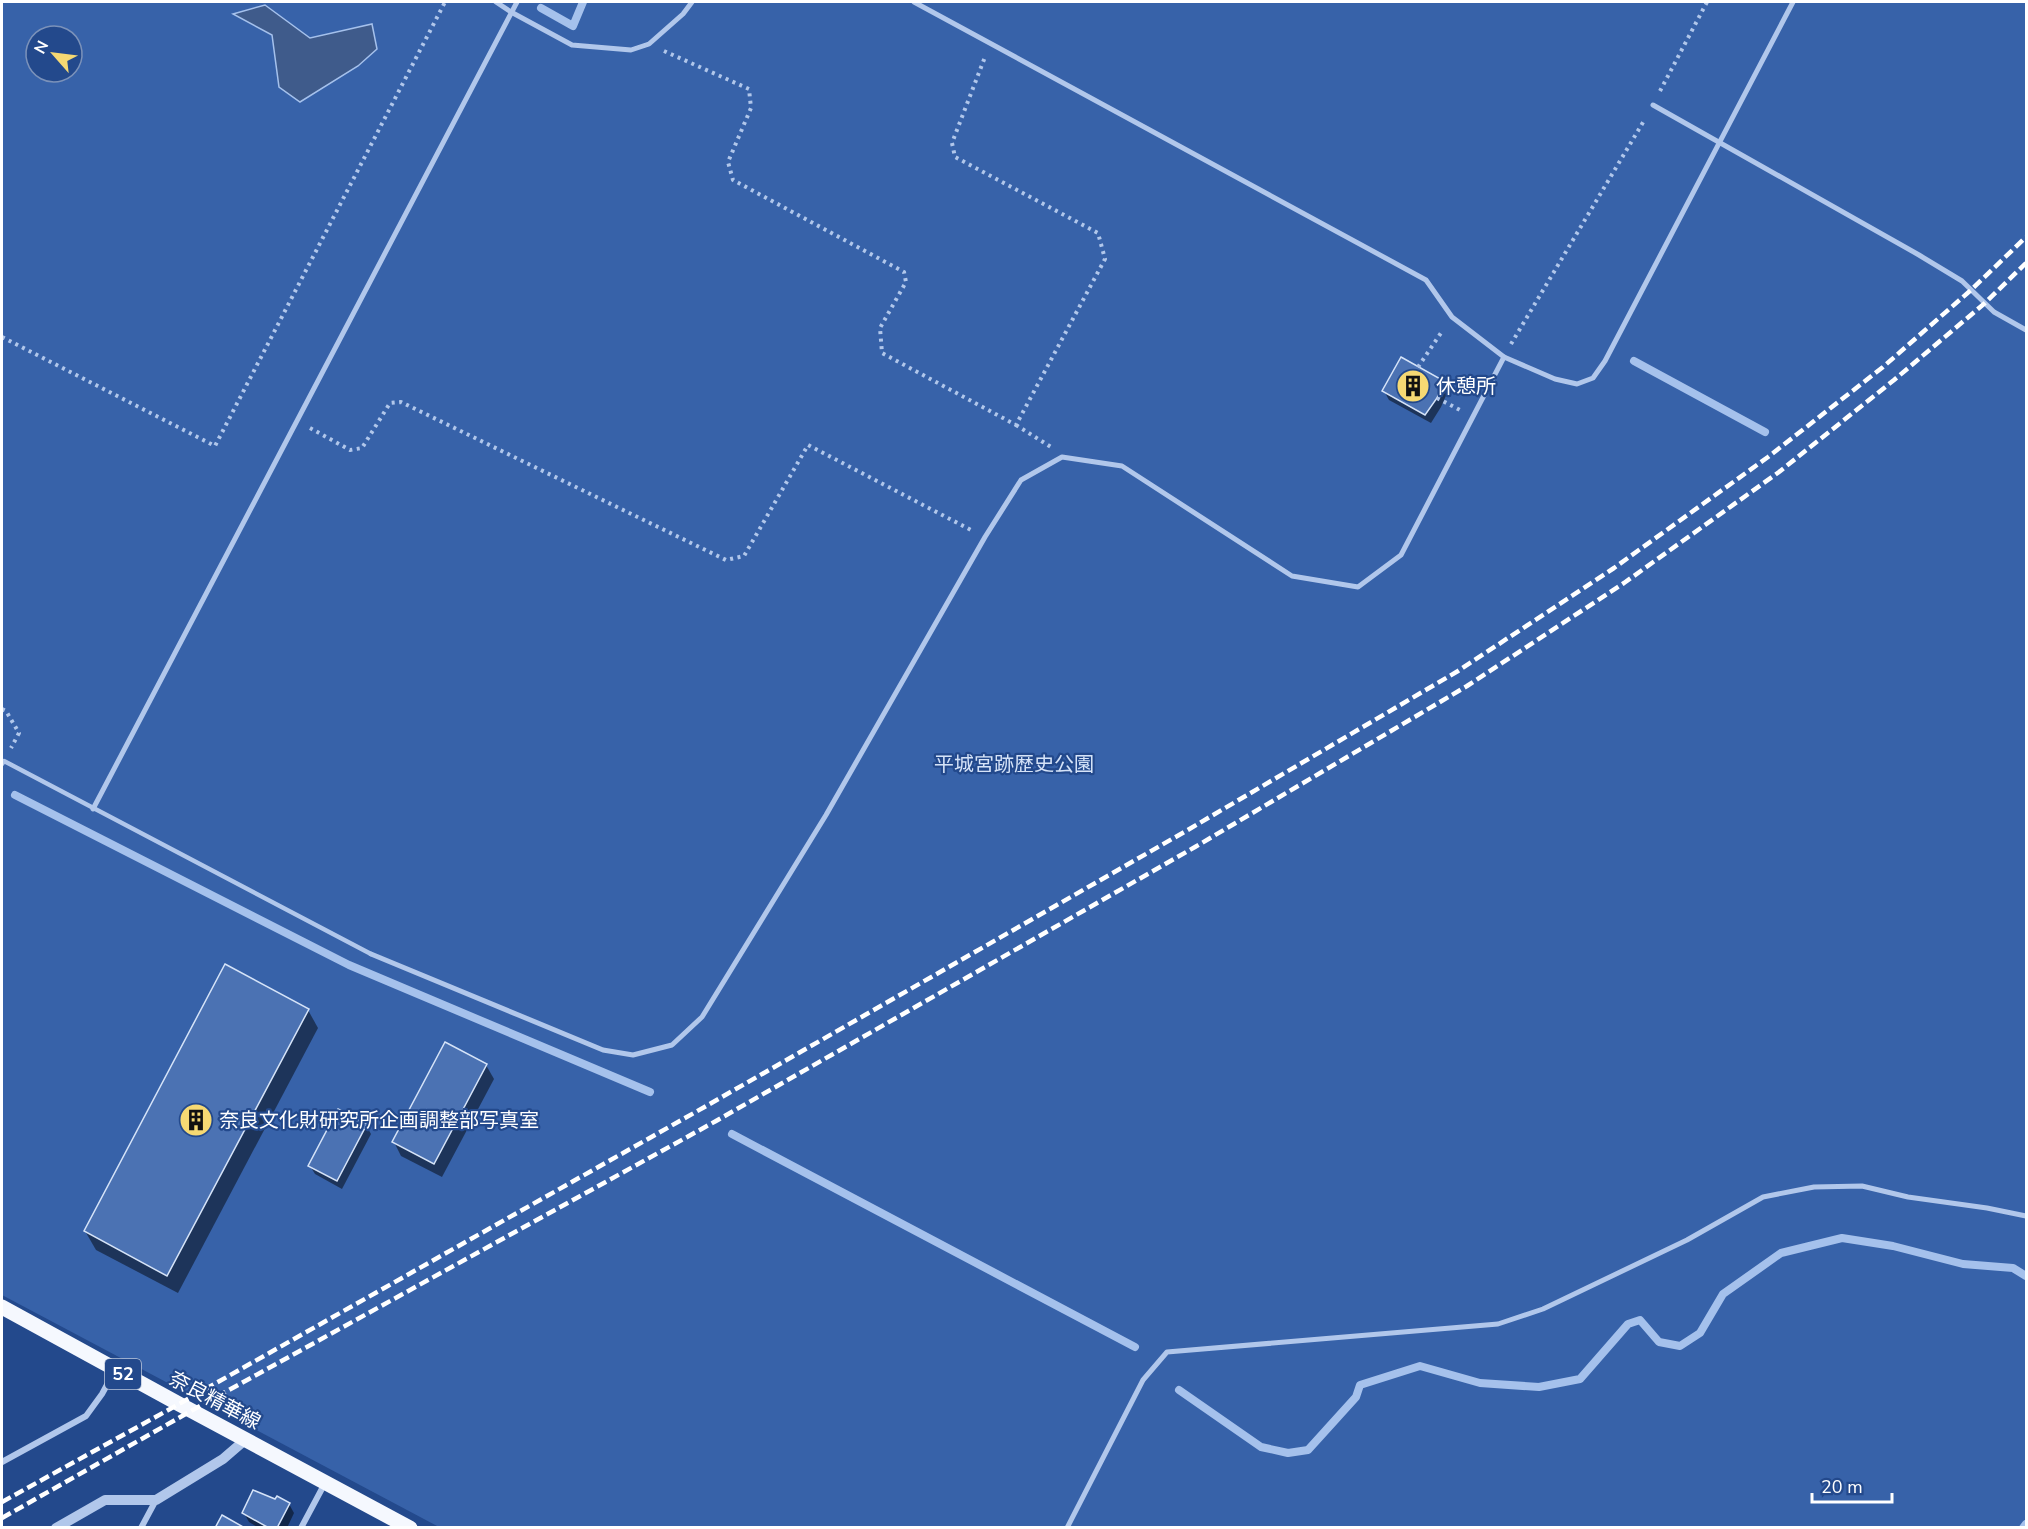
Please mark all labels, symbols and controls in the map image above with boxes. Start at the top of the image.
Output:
north arrow [24,24,84,84]
text: N [29,37,54,58]
building icon: 休憩所 [1395,368,1431,404]
place label: 休憩所 [1436,373,1496,400]
park label: 平城宮跡歴史公園 [934,751,1094,778]
building icon: 奈良文化財研究所企画調整部写真室 [178,1102,214,1138]
place label: 奈良文化財研究所企画調整部写真室 [219,1107,539,1134]
road number: 52 [105,1359,141,1389]
street label: 奈良精華線 [164,1365,265,1436]
scale bar [1812,1466,1892,1504]
text: 20 m [1821,1475,1863,1499]

